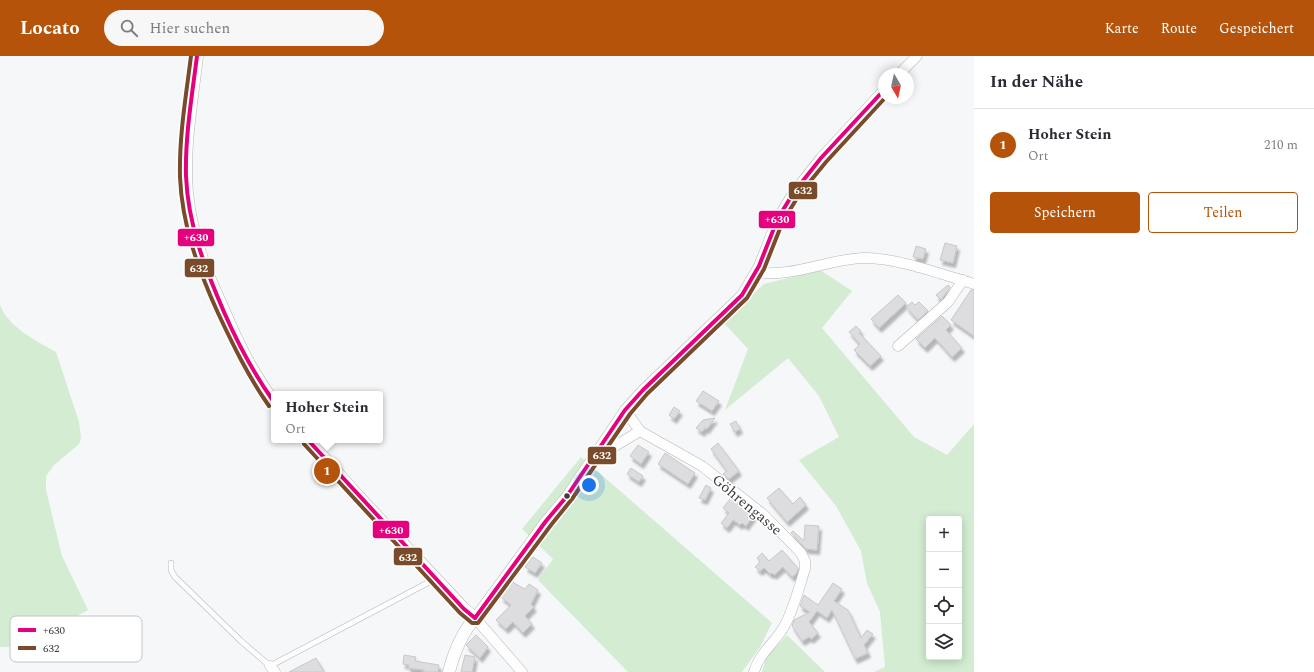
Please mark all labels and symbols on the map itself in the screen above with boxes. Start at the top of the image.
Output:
north arrow [878,68,914,104]
line badge: 632 [788,181,818,200]
text: 632 [794,182,812,199]
line badge: +630 [758,210,796,229]
text: +630 [765,211,789,228]
line badge: +630 [177,228,215,247]
text: +630 [184,229,208,246]
line badge: 632 [184,258,215,278]
text: 632 [190,260,208,277]
line badge: 632 [587,446,617,465]
text: 632 [593,447,611,464]
pin: 1 [314,456,340,486]
street label: Göhrengasse [707,469,787,541]
your location [579,475,599,495]
unlabelled marker [562,491,572,501]
line badge: +630 [372,520,410,539]
text: +630 [379,522,403,539]
line badge: 632 [393,547,423,566]
text: 632 [399,549,417,566]
legend [10,616,142,662]
text: +630 [43,622,65,639]
text: 632 [43,640,60,657]

